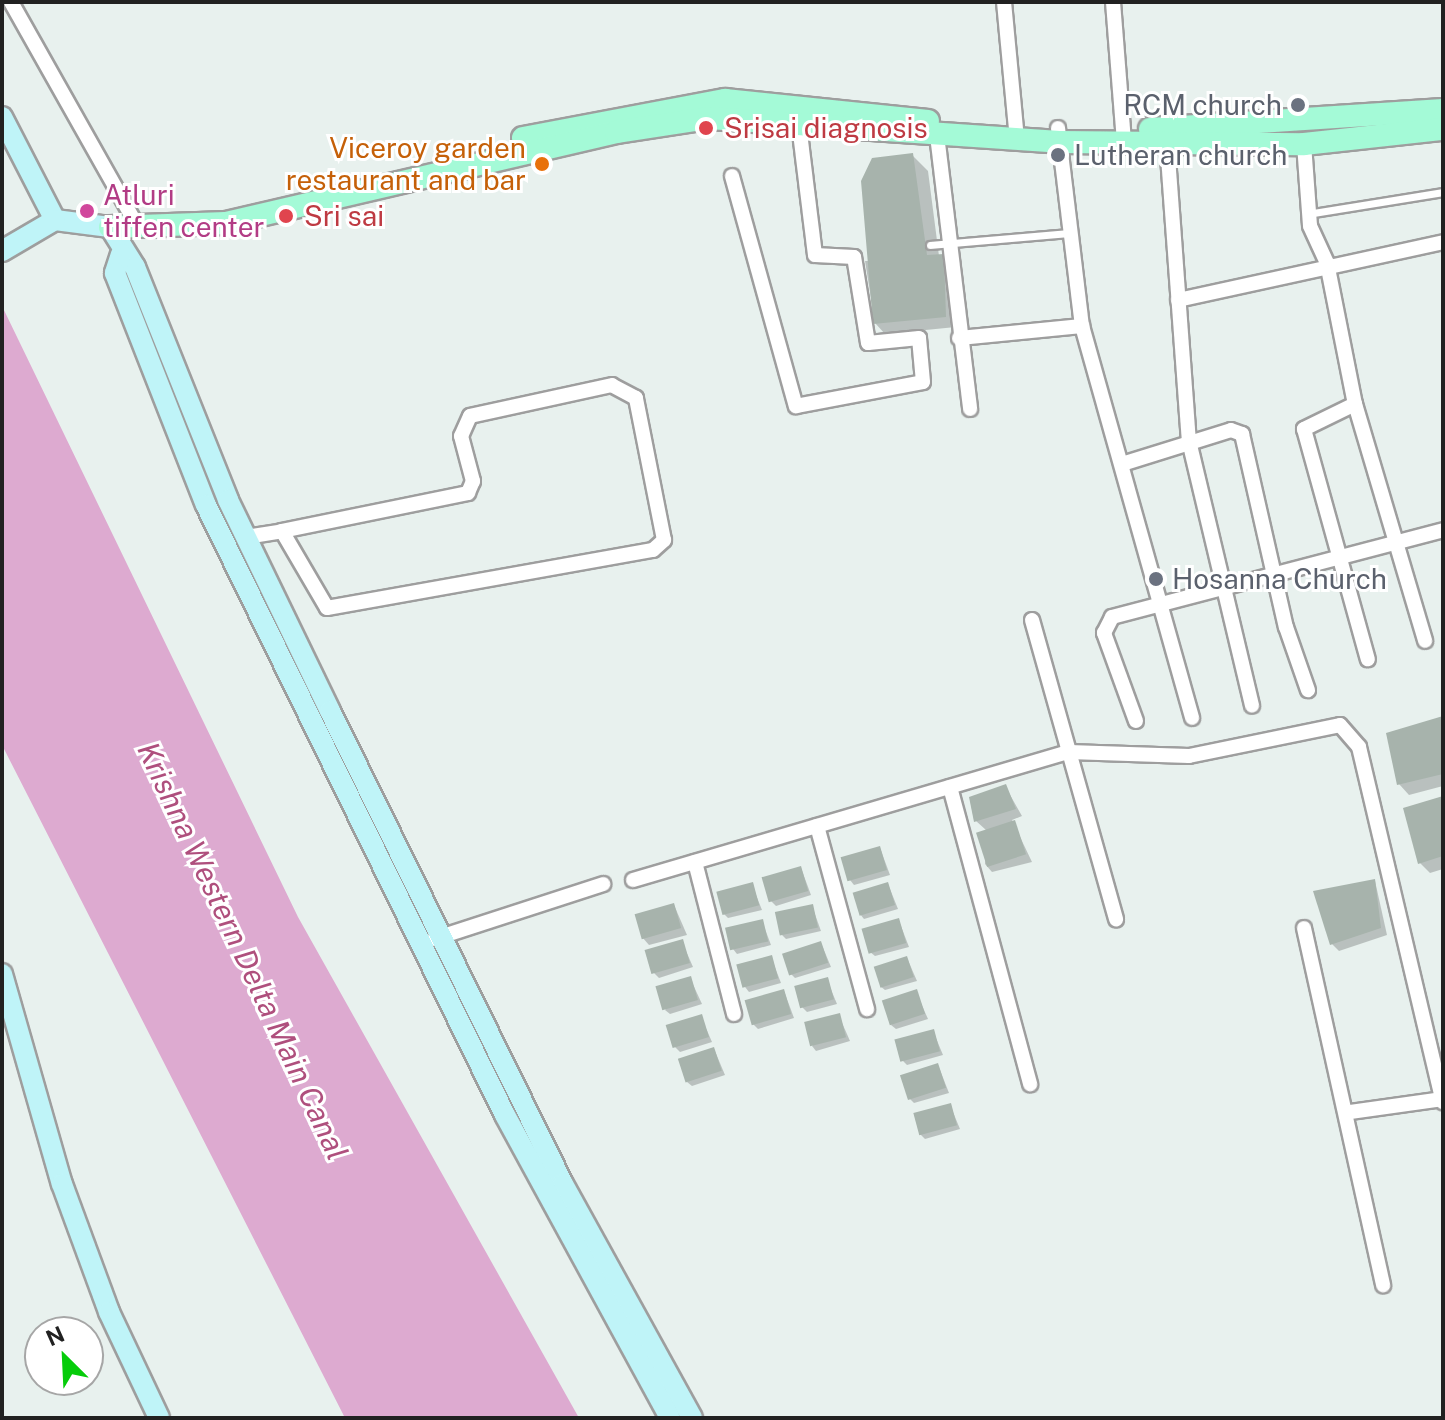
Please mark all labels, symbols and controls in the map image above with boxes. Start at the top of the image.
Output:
place label: RCM church [1123,88,1282,122]
marker: RCM church [1289,96,1307,114]
place label: Srisai diagnosis [724,111,928,145]
marker: Srisai diagnosis [695,117,717,139]
place label: Viceroy garden restaurant and bar [286,131,526,197]
place label: Lutheran church [1074,138,1288,172]
marker: Lutheran church [1049,146,1067,164]
marker: Viceroy garden restaurant and bar [533,155,551,173]
place label: Atluri tiffen center [103,178,265,244]
place label: Sri sai [304,199,384,233]
marker: Atluri tiffen center [78,202,96,220]
marker: Sri sai [275,205,297,227]
place label: Hosanna Church [1172,562,1387,596]
marker: Hosanna Church [1147,570,1165,588]
water label: Krishna Western Delta Main Canal [130,736,356,1166]
north arrow [24,1316,104,1396]
text: N [42,1321,68,1351]

